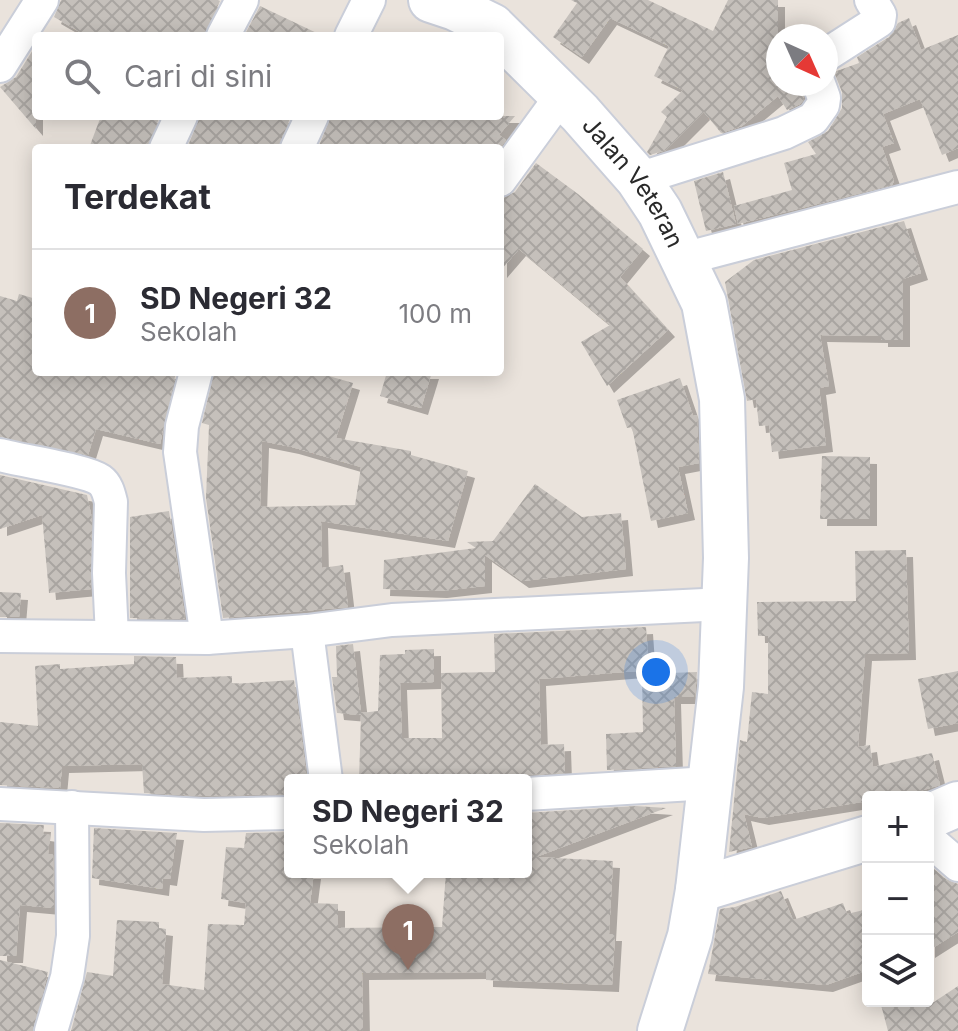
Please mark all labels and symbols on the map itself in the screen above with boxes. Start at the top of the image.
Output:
north arrow [766,24,838,96]
street label: Jalan Veteran [576,111,690,252]
your location [636,652,676,692]
pin: 1 [382,904,434,970]

